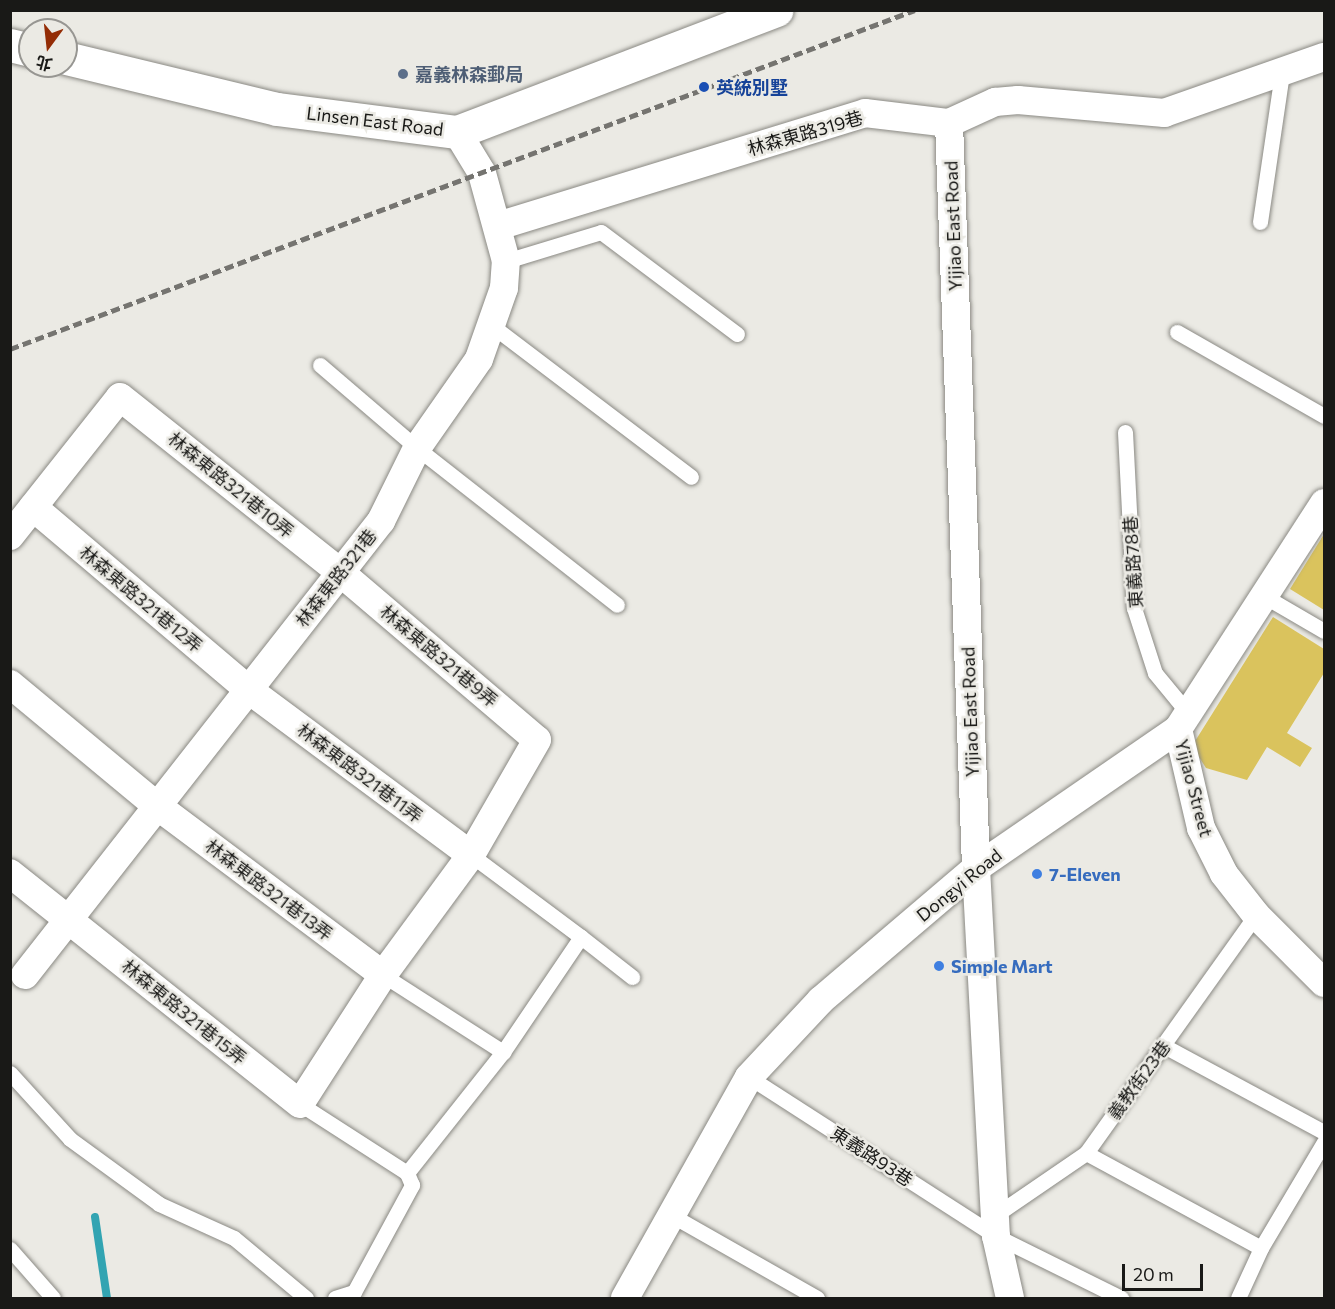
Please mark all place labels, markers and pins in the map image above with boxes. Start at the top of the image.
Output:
place label: 嘉義林森郵局 [415,63,523,85]
marker: 嘉義林森郵局 [396,67,410,81]
place label: 英統別墅 [716,76,788,98]
marker: 英統別墅 [697,80,711,94]
place label: 7-Eleven [1049,863,1121,885]
marker: 7-Eleven [1030,867,1044,881]
place label: Simple Mart [951,955,1053,977]
marker: Simple Mart [932,959,946,973]

